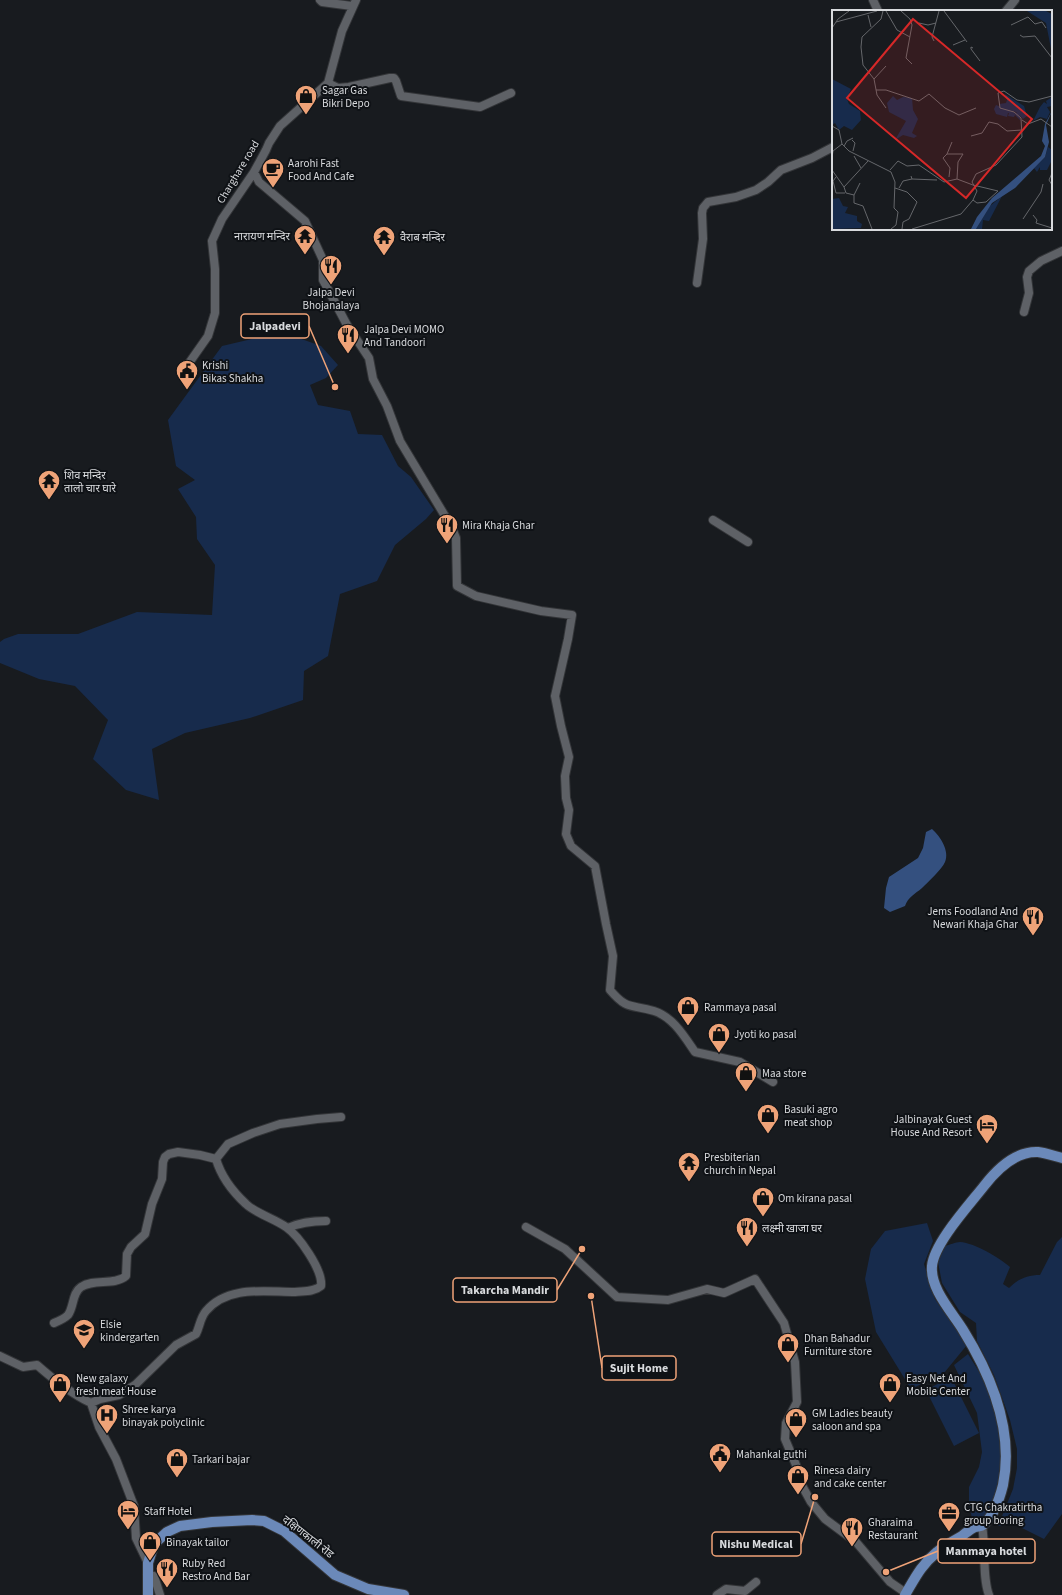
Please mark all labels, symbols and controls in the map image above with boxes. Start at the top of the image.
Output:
inset map [832,10,1052,230]
shop icon: Sagar Gas Bikri Depo [293,83,319,116]
place label: Sagar Gas Bikri Depo [322,83,370,111]
street label: Charghare road [213,138,263,206]
cafe icon: Aarohi Fast Food And Cafe [260,156,286,189]
place label: Aarohi Fast Food And Cafe [288,156,355,184]
temple icon: नारायण मन्दिर [292,223,318,256]
temple icon: वैराब मन्दिर [371,224,397,257]
place label: नारायण मन्दिर [234,229,290,244]
place label: वैराब मन्दिर [400,230,446,245]
restaurant icon: Jalpa Devi Bhojanalaya [318,253,344,286]
place label: Jalpa Devi Bhojanalaya [302,285,360,313]
callout: Jalpadevi [241,314,309,338]
text: Jalpadevi [249,318,301,335]
restaurant icon: Jalpa Devi MOMO And Tandoori [335,322,361,355]
place label: Jalpa Devi MOMO And Tandoori [364,322,444,350]
public building icon: Krishi Bikas Shakha [174,358,200,391]
place label: Krishi Bikas Shakha [202,358,263,386]
temple icon: शिव मन्दिर तालो चार घारे [36,468,62,501]
place label: शिव मन्दिर तालो चार घारे [64,468,117,496]
restaurant icon: Mira Khaja Ghar [434,512,460,545]
place label: Mira Khaja Ghar [462,518,535,533]
place label: Jems Foodland And Newari Khaja Ghar [927,904,1018,932]
restaurant icon: Jems Foodland And Newari Khaja Ghar [1020,904,1046,937]
shop icon: Rammaya pasal [675,994,701,1027]
place label: Rammaya pasal [704,1000,777,1015]
shop icon: Jyoti ko pasal [706,1021,732,1054]
place label: Jyoti ko pasal [734,1027,797,1042]
shop icon: Maa store [733,1060,759,1093]
place label: Maa store [762,1066,807,1081]
shop icon: Basuki agro meat shop [755,1102,781,1135]
place label: Basuki agro meat shop [784,1102,838,1130]
place label: Jalbinayak Guest House And Resort [891,1112,972,1140]
hotel icon: Jalbinayak Guest House And Resort [974,1112,1000,1145]
temple icon: Presbiterian church in Nepal [676,1150,702,1183]
place label: Presbiterian church in Nepal [704,1150,776,1178]
shop icon: Om kirana pasal [750,1185,776,1218]
place label: Om kirana pasal [778,1191,852,1206]
restaurant icon: लक्ष्मी खाजा घर [734,1215,760,1248]
place label: लक्ष्मी खाजा घर [762,1221,823,1236]
callout: Takarcha Mandir [453,1278,557,1302]
text: Takarcha Mandir [461,1282,549,1299]
school or university icon: Elsie kindergarten [71,1317,97,1350]
place label: Elsie kindergarten [100,1317,159,1345]
shop icon: Dhan Bahadur Furniture store [775,1331,801,1364]
place label: Dhan Bahadur Furniture store [804,1331,872,1359]
callout: Sujit Home [602,1356,676,1380]
text: Sujit Home [610,1360,668,1377]
shop icon: New galaxy fresh meat House [47,1371,73,1404]
place label: New galaxy fresh meat House [76,1371,157,1399]
shop icon: Easy Net And Mobile Center [877,1371,903,1404]
place label: Easy Net And Mobile Center [906,1371,970,1399]
hospital icon: Shree karya binayak polyclinic [94,1402,120,1435]
place label: Shree karya binayak polyclinic [122,1402,205,1430]
shop icon: GM Ladies beauty saloon and spa [783,1406,809,1439]
place label: GM Ladies beauty saloon and spa [812,1406,893,1434]
public building icon: Mahankal guthi [707,1441,733,1474]
shop icon: Tarkari bajar [164,1446,190,1479]
place label: Mahankal guthi [736,1447,807,1462]
place label: Tarkari bajar [192,1452,250,1467]
shop icon: Rinesa dairy and cake center [785,1463,811,1496]
place label: Rinesa dairy and cake center [814,1463,886,1491]
hotel icon: Staff Hotel [115,1498,141,1531]
office icon: CTG Chakratirtha group boring [936,1500,962,1533]
place label: CTG Chakratirtha group boring [964,1500,1042,1528]
place label: Staff Hotel [144,1504,192,1519]
street label: दक्षिणकाली रोड [279,1512,337,1562]
restaurant icon: Gharaima Restaurant [839,1515,865,1548]
place label: Gharaima Restaurant [868,1515,918,1543]
shop icon: Binayak tailor [137,1529,163,1562]
callout: Nishu Medical [712,1532,801,1556]
place label: Binayak tailor [166,1535,229,1550]
text: Nishu Medical [719,1536,793,1553]
callout: Manmaya hotel [938,1539,1035,1563]
text: Manmaya hotel [946,1543,1027,1560]
restaurant icon: Ruby Red Restro And Bar [154,1556,180,1589]
place label: Ruby Red Restro And Bar [182,1556,250,1584]

